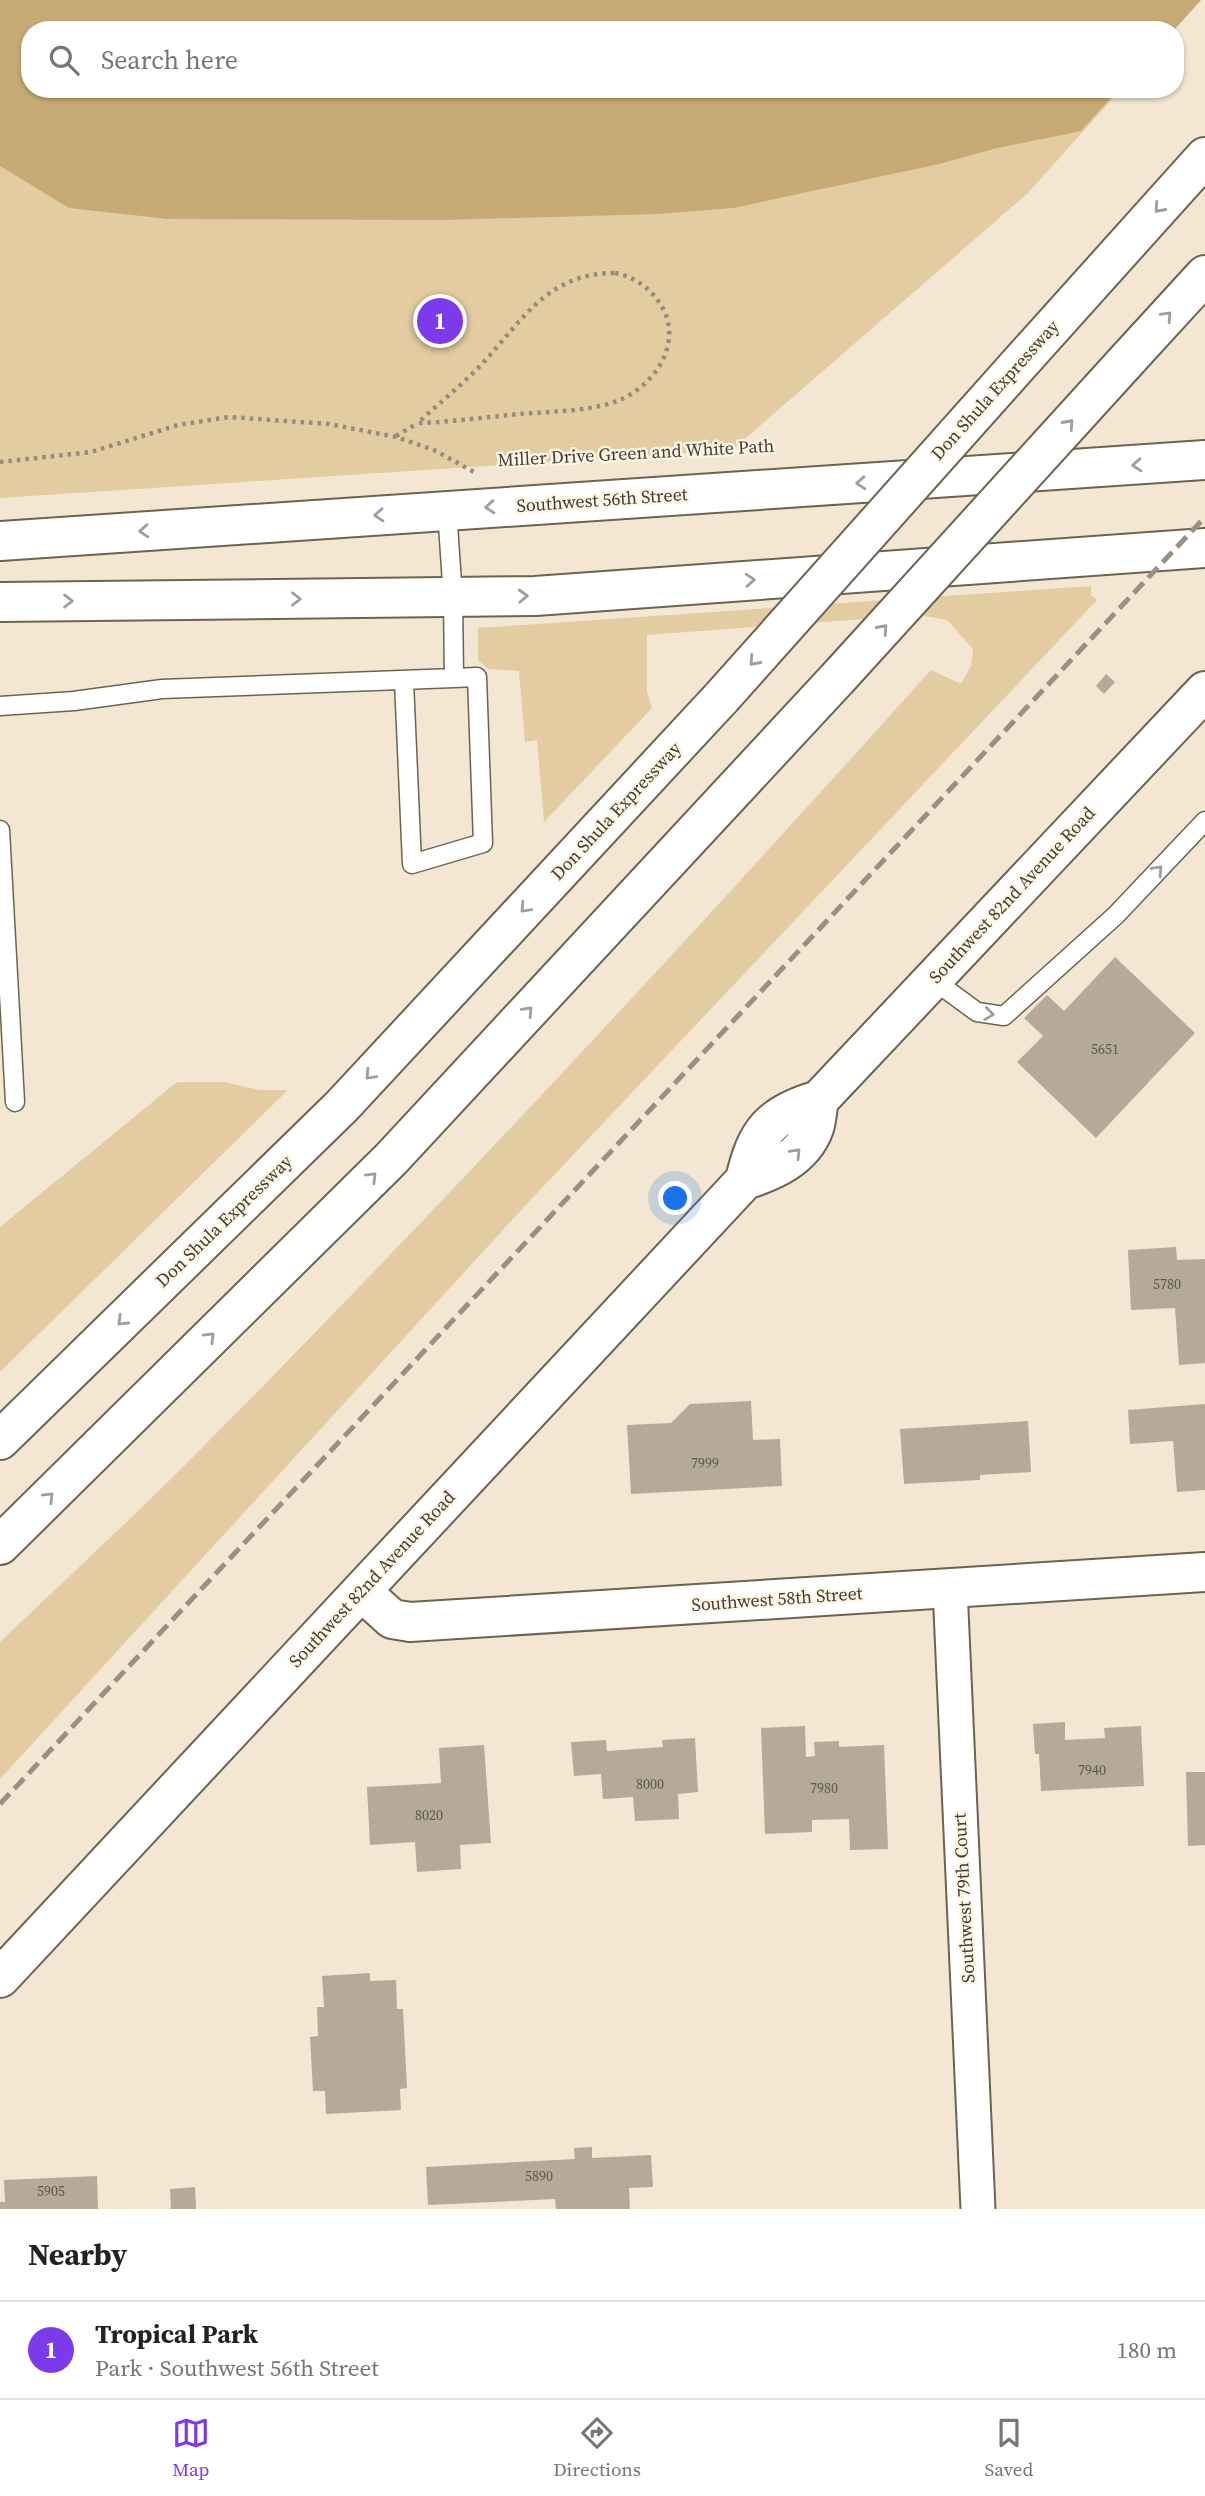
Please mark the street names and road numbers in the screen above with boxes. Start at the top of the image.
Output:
street label: Don Shula Expressway [925,313,1065,465]
street label: Miller Drive Green and White Path [497,433,775,472]
street label: Southwest 56th Street [516,481,688,518]
street label: Don Shula Expressway [545,735,687,885]
street label: Southwest 82nd Avenue Road [923,801,1100,989]
street label: Don Shula Expressway [150,1148,298,1292]
street label: Southwest 82nd Avenue Road [283,1485,460,1673]
street label: Southwest 58th Street [691,1580,863,1617]
street label: Southwest 79th Court [947,1812,980,1984]

